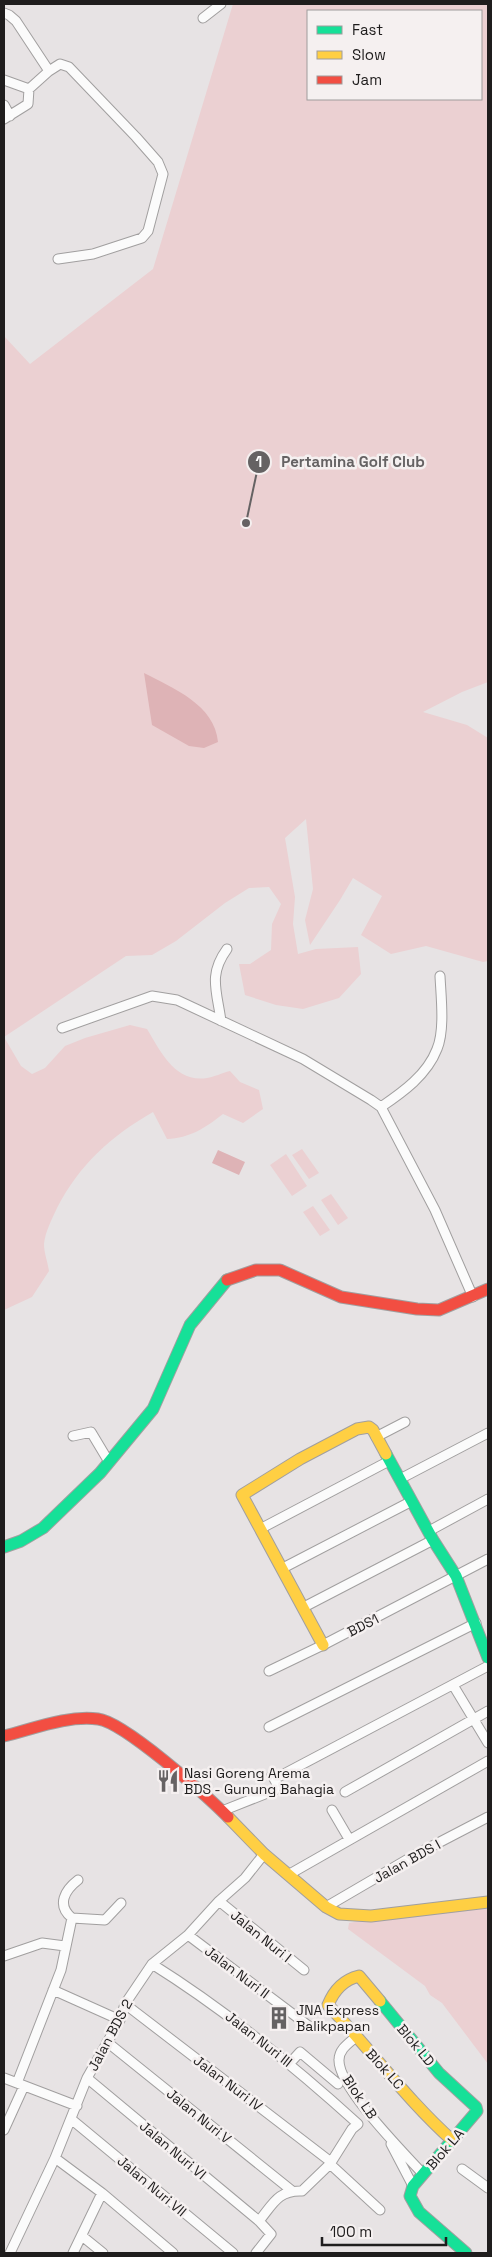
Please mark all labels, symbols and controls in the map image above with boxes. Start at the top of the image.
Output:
legend [307,10,482,100]
text: Fast [352,20,383,39]
text: Slow [352,45,386,64]
text: Jam [352,70,382,89]
callout: Pertamina Golf Club [246,447,435,477]
text: 1 [256,452,262,471]
text: Pertamina Golf Club [281,452,425,471]
street label: BDS1 [344,1609,382,1641]
place label: Nasi Goreng Arema BDS - Gunung Bahagia [184,1764,334,1798]
restaurant icon: Nasi Goreng Arema BDS - Gunung Bahagia [155,1768,181,1794]
street label: Jalan BDS I [370,1835,444,1887]
street label: Jalan Nuri I [227,1906,295,1966]
street label: Jalan Nuri II [201,1942,273,2002]
street label: Jalan BDS 2 [84,1996,136,2074]
place label: JNA Express Balikpapan [296,2001,379,2035]
building icon: JNA Express Balikpapan [266,2005,292,2031]
street label: Jalan Nuri III [222,2007,296,2071]
street label: Blok LD [393,2020,439,2070]
street label: Blok LC [362,2045,408,2093]
street label: Jalan Nuri IV [190,2051,266,2115]
street label: Blok LB [339,2072,381,2122]
street label: Jalan Nuri V [163,2084,235,2148]
street label: Jalan Nuri VI [136,2117,210,2183]
street label: Blok LA [422,2124,468,2173]
street label: Jalan Nuri VII [114,2152,190,2220]
scale bar [322,2214,446,2246]
text: 100 m [330,2222,372,2241]

